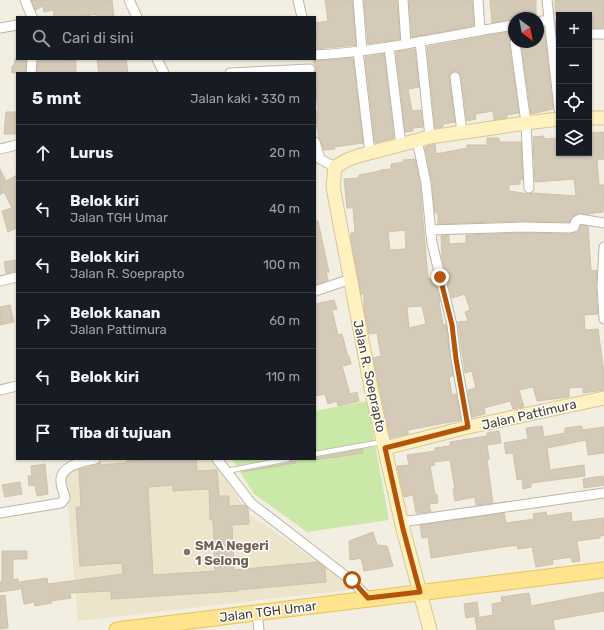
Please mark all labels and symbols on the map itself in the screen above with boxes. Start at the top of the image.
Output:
north arrow [508,12,544,48]
route end [431,268,449,286]
street label: Jalan R. Soeprapto [350,319,389,434]
street label: Jalan Pattimura [480,396,578,433]
place label: SMA Negeri 1 Selong [195,538,269,568]
marker: SMA Negeri 1 Selong [182,547,192,557]
route start [343,571,361,589]
street label: Jalan TGH Umar [219,598,318,625]

